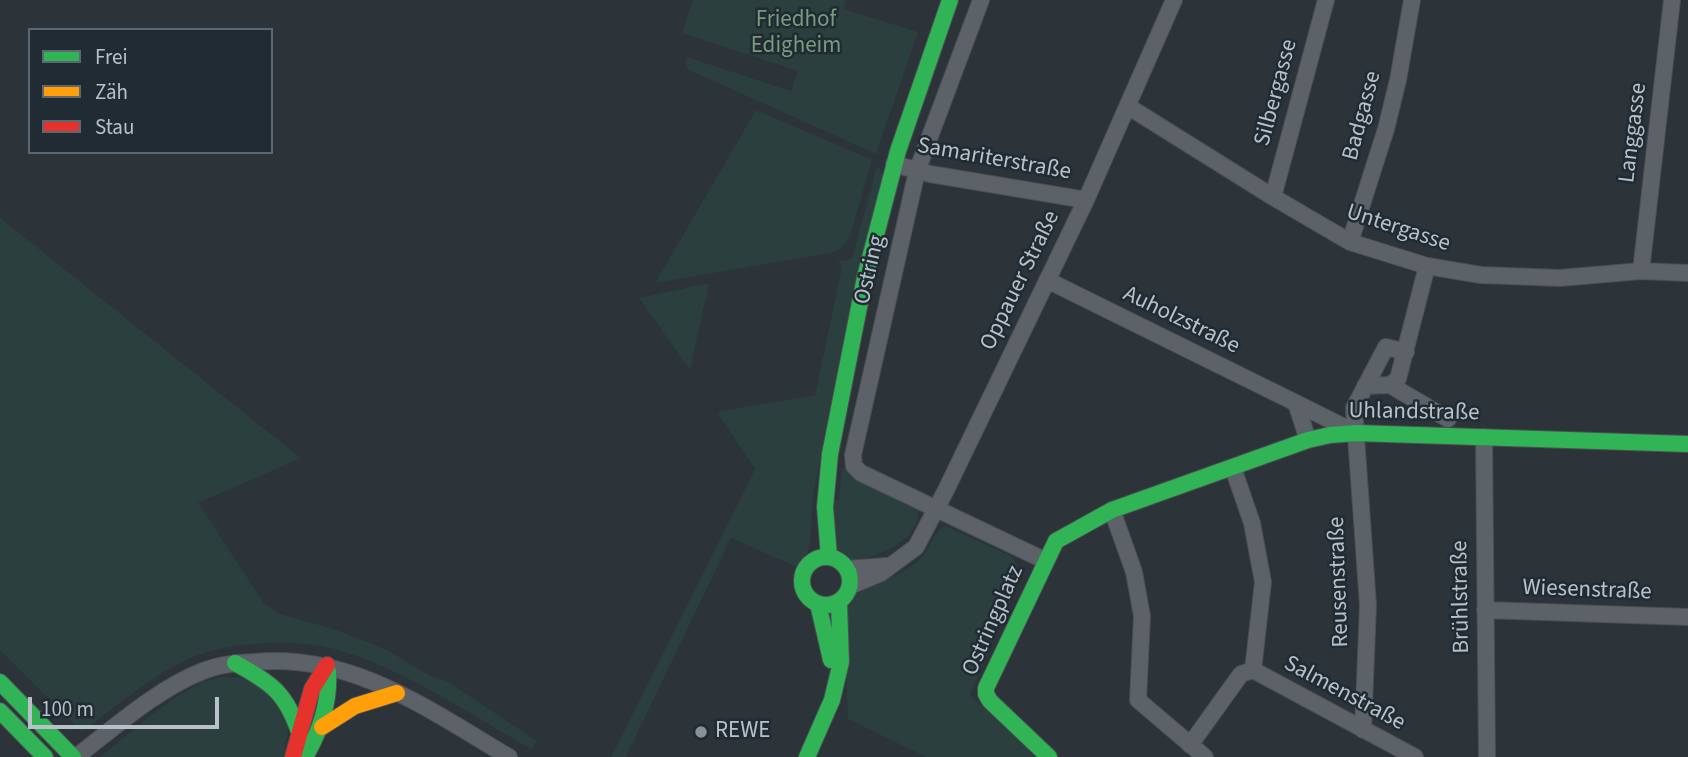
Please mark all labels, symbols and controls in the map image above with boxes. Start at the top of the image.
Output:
park label: Friedhof Edigheim [751,7,841,61]
legend [28,28,273,154]
street label: Silbergasse [1250,37,1304,149]
text: Frei [95,42,128,72]
street label: Badgasse [1338,68,1388,164]
text: Zäh [95,77,128,107]
street label: Langgasse [1614,81,1654,185]
text: Stau [95,112,134,142]
street label: Samariterstraße [915,133,1073,187]
street label: Untergasse [1343,199,1453,259]
street label: Oppauer Straße [975,207,1067,355]
street label: Ostring [850,233,892,307]
street label: Auholzstraße [1118,281,1244,361]
street label: Uhlandstraße [1348,398,1480,428]
street label: Reusenstraße [1324,516,1356,648]
street label: Brühlstraße [1447,540,1477,654]
street label: Ostringplatz [957,562,1031,680]
street label: Wiesenstraße [1522,575,1652,607]
street label: Salmenstraße [1279,650,1409,738]
scale bar [32,684,222,728]
text: 100 m [41,694,94,724]
place label: REWE [715,718,770,746]
marker: REWE [693,724,709,740]

